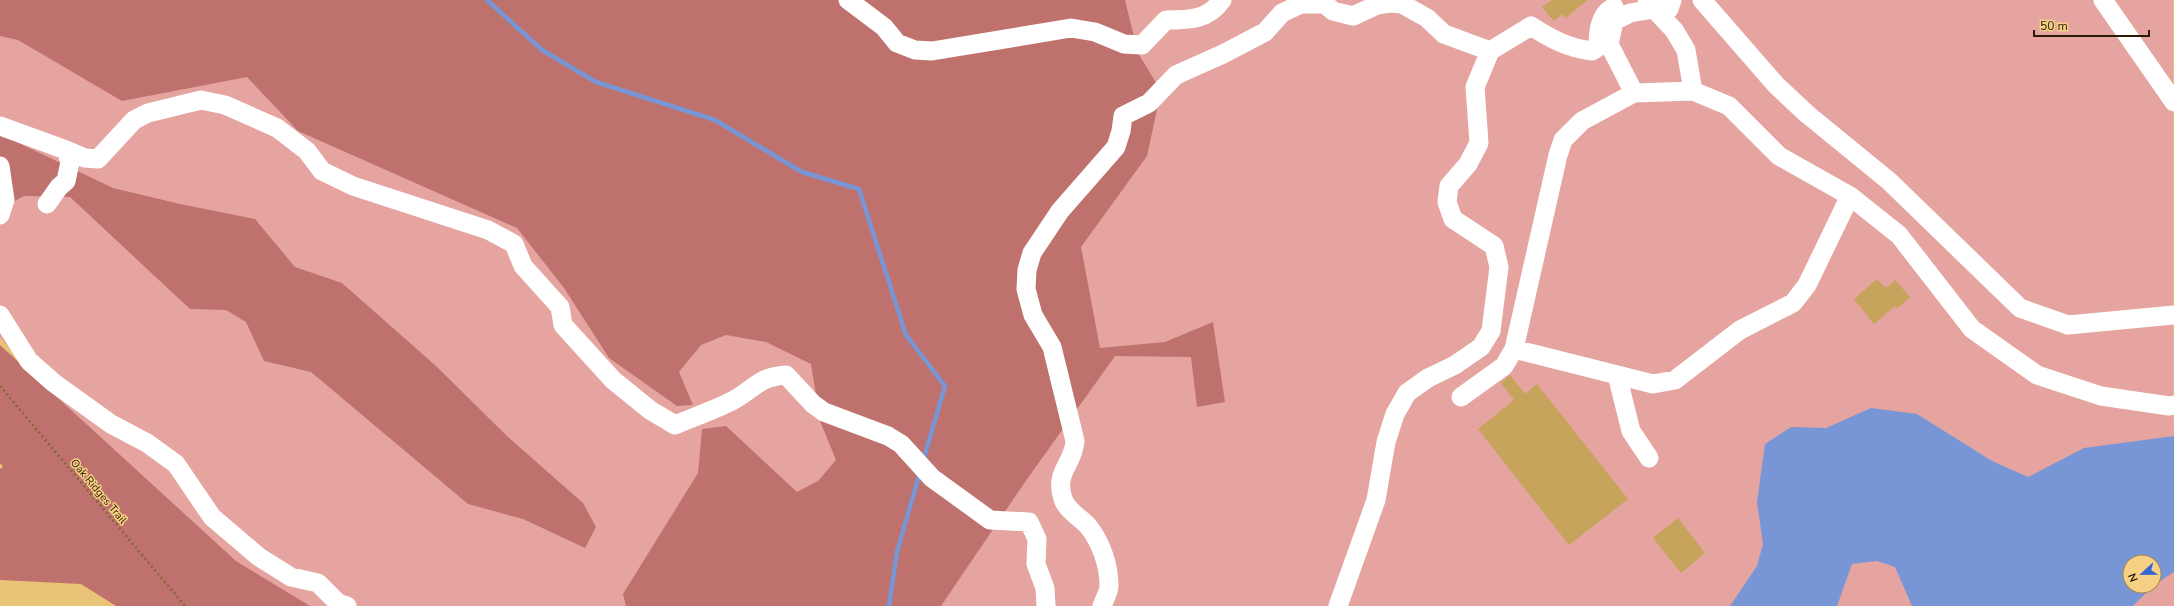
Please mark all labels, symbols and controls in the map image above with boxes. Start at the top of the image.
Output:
scale bar [2034,12,2149,38]
text: 50 m [2040,18,2068,34]
street label: Oak Ridges Trail [67,456,131,528]
north arrow [2122,554,2162,594]
text: N [2125,571,2142,584]

